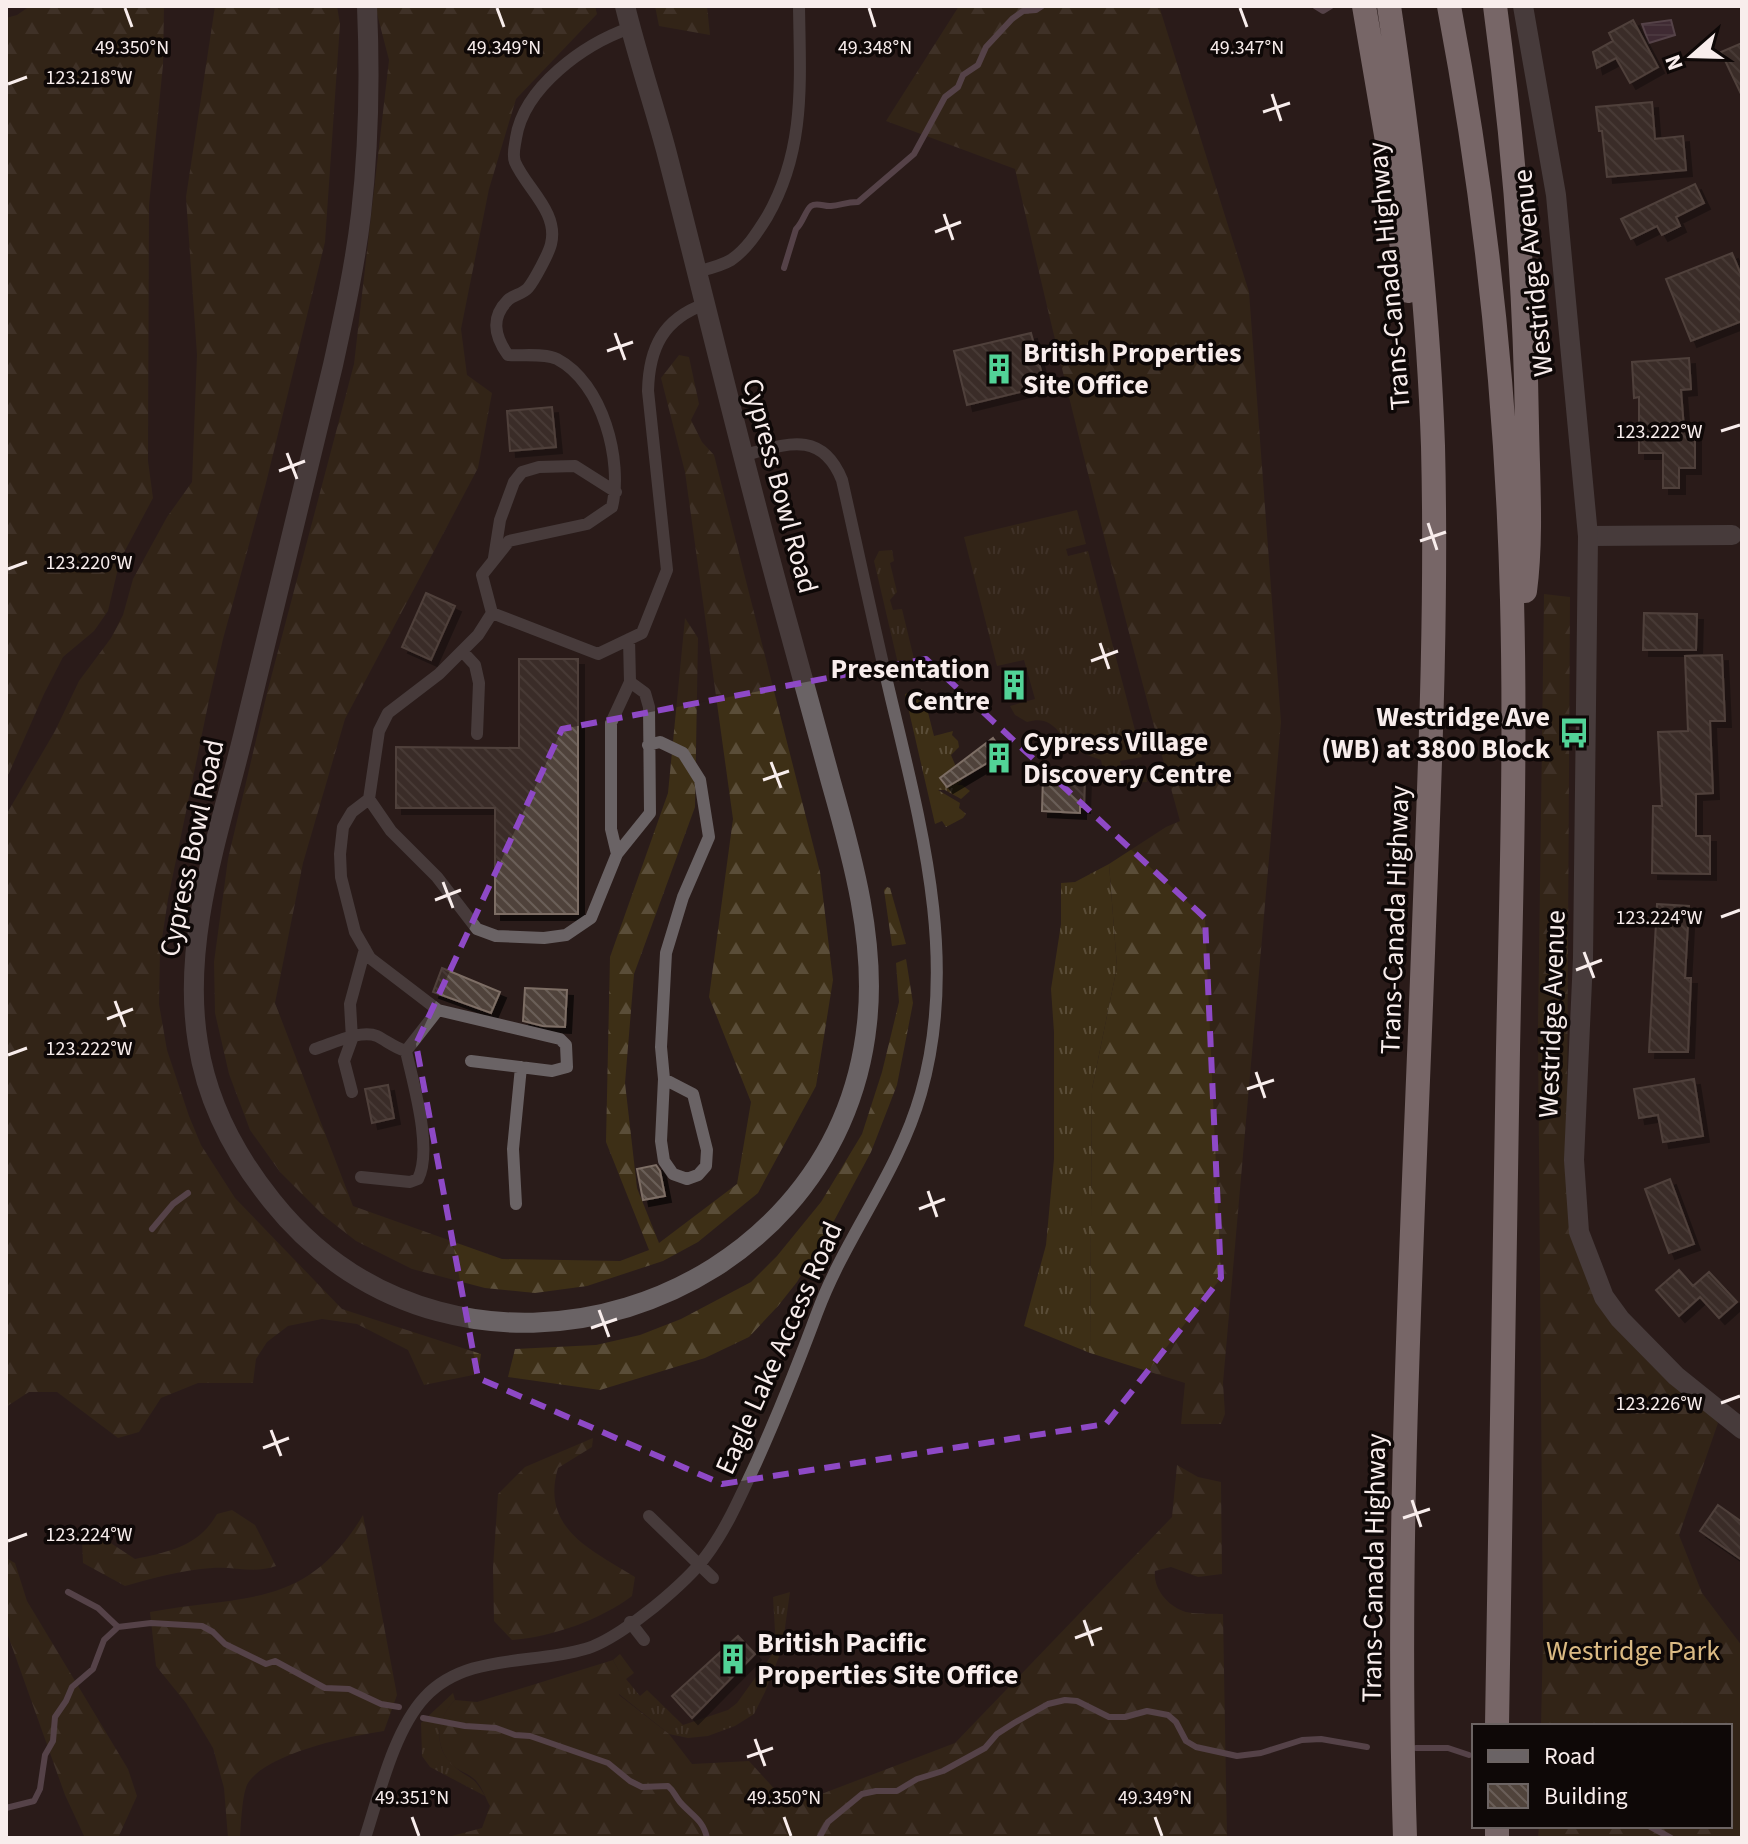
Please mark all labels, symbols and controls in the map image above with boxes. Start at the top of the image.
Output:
north arrow [1652,16,1732,96]
text: 49.350°N [95,34,169,62]
text: 49.349°N [467,34,541,62]
text: 49.348°N [838,34,912,62]
text: 49.347°N [1210,34,1284,62]
text: N [1657,50,1692,75]
text: 123.218°W [46,64,133,92]
street label: Trans-Canada Highway [1357,140,1421,412]
street label: Westridge Avenue [1502,167,1564,379]
place label: British Properties Site Office [1023,333,1241,405]
building icon: British Properties Site Office [982,352,1016,386]
street label: Cypress Bowl Road [732,374,828,598]
text: 123.222°W [1616,418,1703,446]
text: 123.220°W [46,549,133,577]
place label: Presentation Centre [831,649,990,721]
building icon: Presentation Centre [997,668,1031,702]
place label: Westridge Ave (WB) at 3800 Block [1321,697,1551,769]
bus stop icon: Westridge Ave (WB) at 3800 Block [1557,716,1591,750]
place label: Cypress Village Discovery Centre [1023,722,1232,794]
street label: Cypress Bowl Road [149,736,235,960]
building icon: Cypress Village Discovery Centre [982,741,1016,775]
street label: Trans-Canada Highway [1370,785,1420,1055]
text: 123.224°W [1616,904,1703,932]
street label: Westridge Avenue [1528,909,1576,1119]
text: 123.222°W [46,1035,133,1063]
street label: Eagle Lake Access Road [705,1215,853,1481]
text: 123.226°W [1616,1390,1703,1418]
street label: Trans-Canada Highway [1352,1433,1396,1703]
text: 123.224°W [46,1521,133,1549]
place label: British Pacific Properties Site Office [757,1623,1018,1695]
park label: Westridge Park [1546,1631,1720,1671]
building icon: British Pacific Properties Site Office [716,1642,750,1676]
legend [1472,1724,1732,1828]
text: Road [1544,1739,1596,1774]
text: Building [1544,1779,1628,1814]
text: 49.351°N [375,1784,449,1812]
text: 49.350°N [747,1784,821,1812]
text: 49.349°N [1118,1784,1192,1812]

